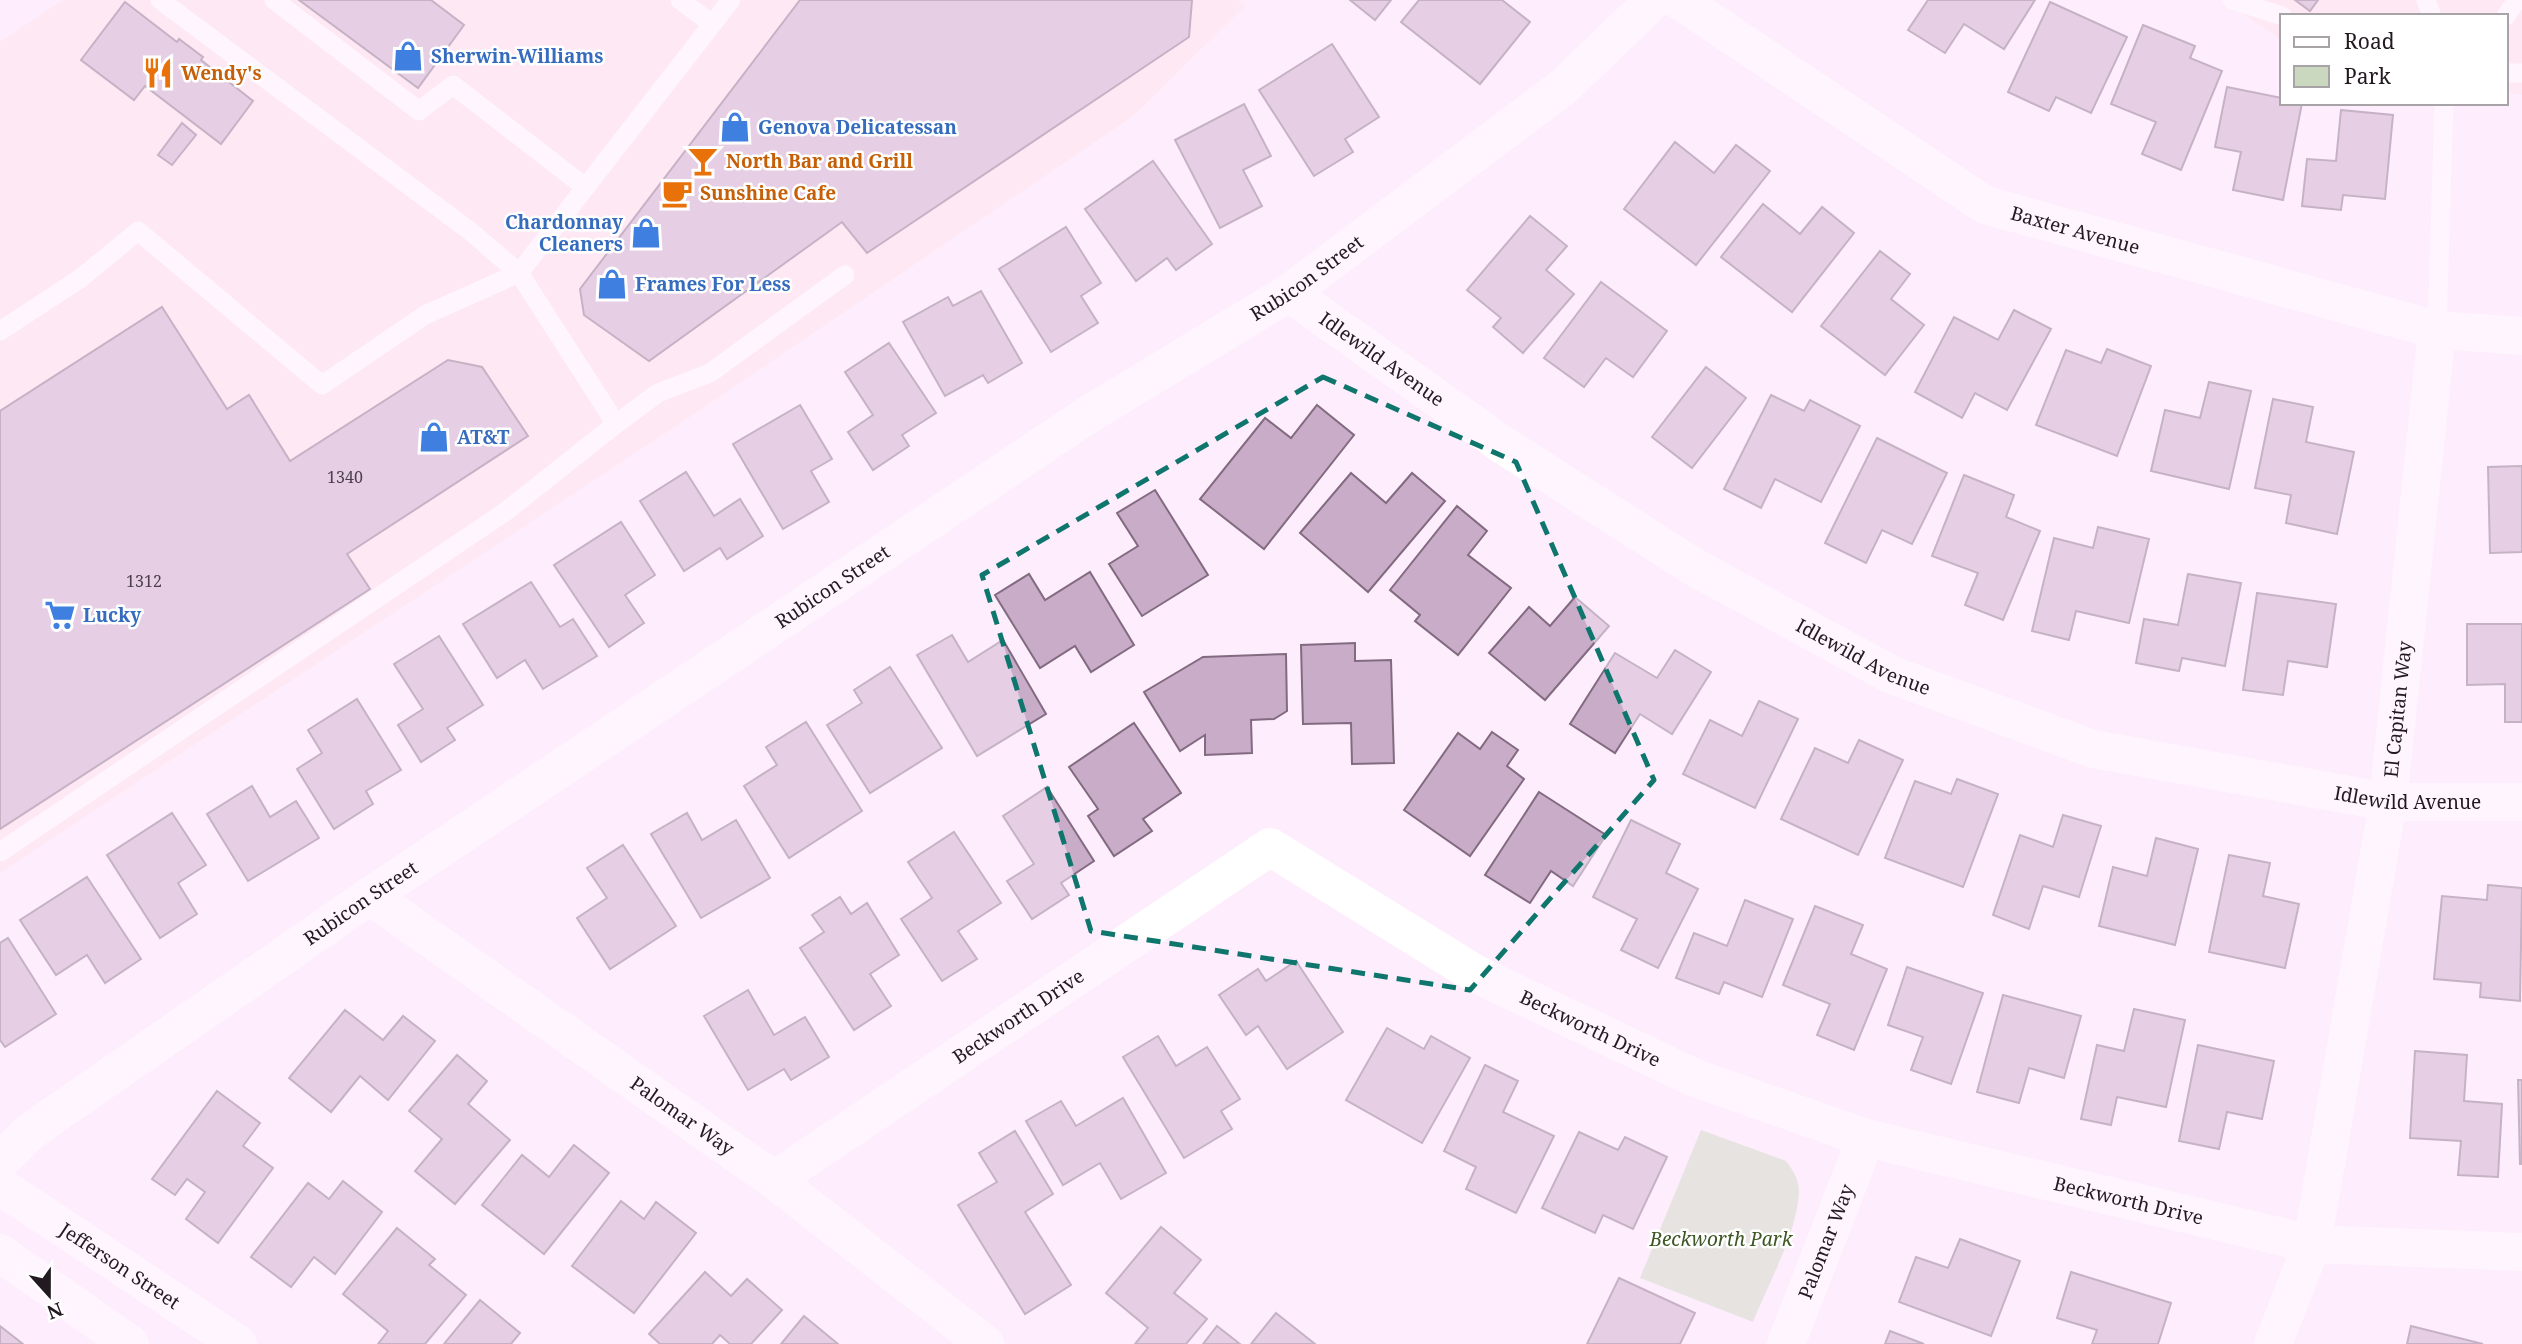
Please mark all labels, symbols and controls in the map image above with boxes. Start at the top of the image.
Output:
legend [2280,14,2508,105]
text: Road [2344,27,2395,55]
shop icon: Sherwin-Williams [391,39,425,73]
place label: Sherwin-Williams [431,43,603,69]
restaurant icon: Wendy's [141,56,175,90]
place label: Wendy's [181,60,262,86]
text: Park [2344,62,2391,90]
shop icon: Genova Delicatessan [718,110,752,144]
place label: Genova Delicatessan [758,114,957,140]
bar icon: North Bar and Grill [686,144,720,178]
place label: North Bar and Grill [726,148,913,174]
cafe icon: Sunshine Cafe [660,176,694,210]
place label: Sunshine Cafe [700,180,836,206]
street label: Baxter Avenue [2008,200,2143,260]
place label: Chardonnay Cleaners [505,209,623,257]
shop icon: Chardonnay Cleaners [629,216,663,250]
street label: Rubicon Street [1245,229,1369,327]
shop icon: Frames For Less [595,267,629,301]
place label: Frames For Less [635,271,791,297]
street label: Idlewild Avenue [1314,306,1450,412]
shop icon: AT&T [417,420,451,454]
place label: AT&T [457,424,510,450]
house number: 1340 [327,466,363,488]
street label: Rubicon Street [770,538,895,634]
house number: 1312 [126,570,162,592]
supermarket icon: Lucky [43,598,77,632]
place label: Lucky [83,602,141,628]
street label: Idlewild Avenue [1791,612,1934,701]
street label: El Capitan Way [2378,640,2418,779]
street label: Idlewild Avenue [2332,780,2481,815]
street label: Rubicon Street [298,855,423,951]
street label: Beckworth Drive [947,963,1089,1070]
street label: Beckworth Drive [1516,984,1665,1073]
street label: Palomar Way [625,1070,740,1161]
street label: Beckworth Drive [2051,1170,2206,1231]
street label: Palomar Way [1792,1180,1860,1303]
street label: Jefferson Street [54,1216,185,1315]
park label: Beckworth Park [1648,1226,1794,1252]
north arrow [14,1260,84,1330]
text: N [43,1296,67,1326]

